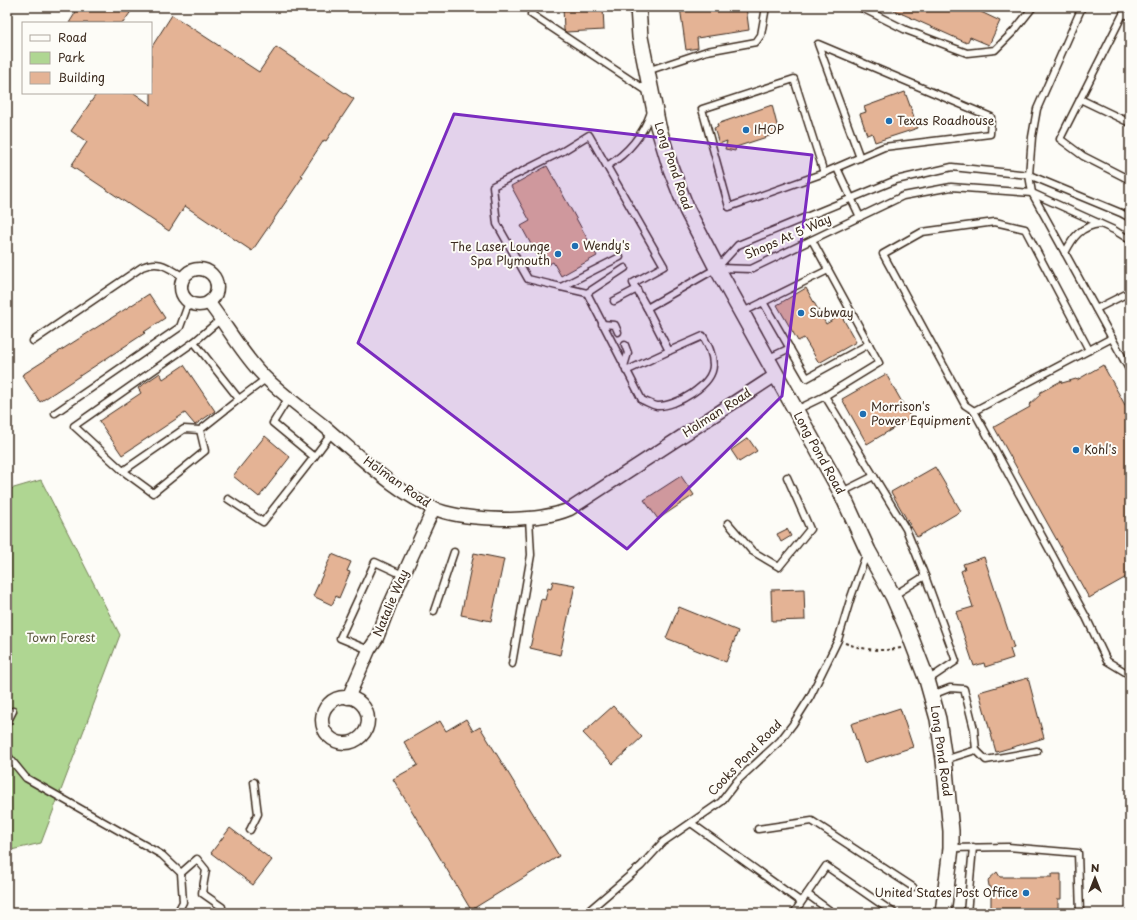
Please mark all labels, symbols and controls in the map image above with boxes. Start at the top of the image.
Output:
legend [22,22,152,94]
text: Road [58,28,87,46]
text: Park [58,48,85,66]
text: Building [58,68,105,86]
place label: Texas Roadhouse [897,111,995,129]
marker: Texas Roadhouse [884,116,894,126]
street label: Long Pond Road [650,119,697,212]
place label: IHOP [754,120,784,138]
marker: IHOP [741,125,751,135]
street label: Shops At 5 Way [741,209,834,263]
place label: Wendy's [583,236,630,254]
place label: The Laser Lounge Spa Plymouth [450,237,550,269]
marker: Wendy's [570,241,580,251]
marker: The Laser Lounge Spa Plymouth [553,249,563,259]
place label: Subway [809,303,854,321]
marker: Subway [796,308,806,318]
street label: Holman Road [679,383,754,441]
place label: Morrison's Power Equipment [871,397,971,429]
street label: Long Pond Road [790,408,850,497]
marker: Morrison's Power Equipment [858,409,868,419]
place label: Kohl's [1084,440,1117,458]
marker: Kohl's [1071,445,1081,455]
street label: Holman Road [360,451,435,511]
street label: Natalie Way [368,566,412,639]
park label: Town Forest [26,628,96,646]
street label: Long Pond Road [927,704,957,798]
street label: Cooks Pond Road [703,715,785,799]
north arrow [1075,858,1115,898]
text: N [1091,859,1100,876]
place label: United States Post Office [874,883,1018,901]
marker: United States Post Office [1021,888,1031,898]

